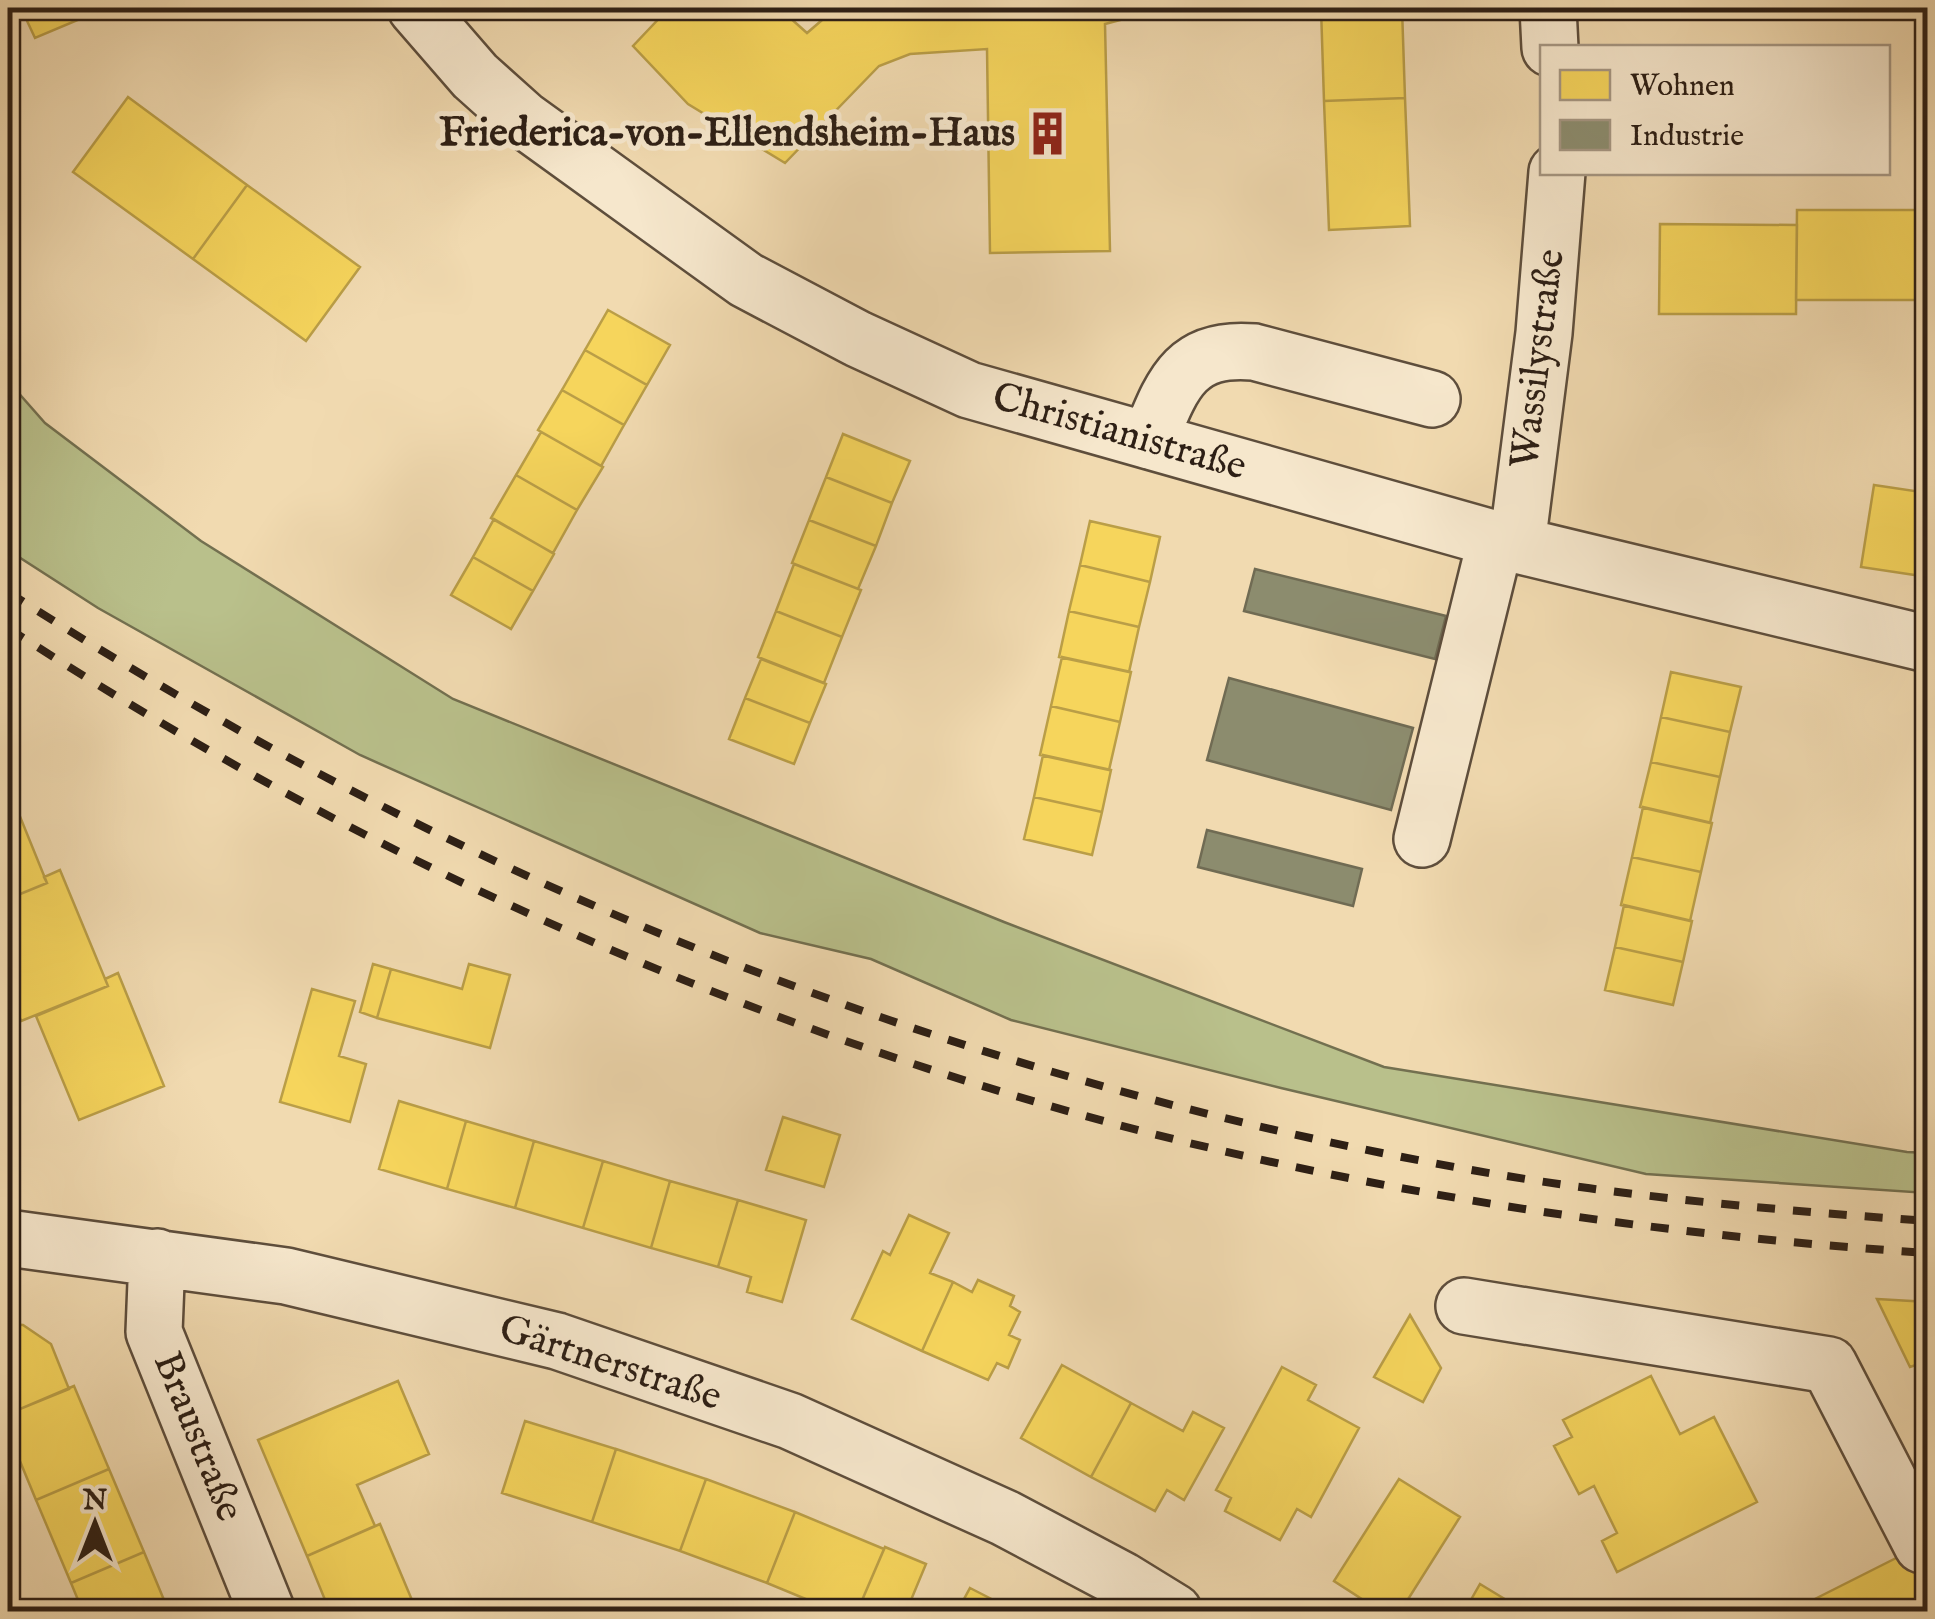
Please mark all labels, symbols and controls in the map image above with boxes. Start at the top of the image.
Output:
legend [1540,45,1890,175]
text: Wohnen [1630,68,1735,106]
place label: Friederica-von-Ellendsheim-Haus [439,109,1015,160]
building icon: Friederica-von-Ellendsheim-Haus [1024,110,1072,158]
text: Industrie [1630,118,1744,156]
street label: Wassilystraße [1500,246,1578,472]
street label: Christianistraße [986,372,1252,494]
street label: Gärtnerstraße [492,1304,728,1424]
street label: Braustraße [140,1345,254,1529]
north arrow [45,1474,145,1574]
text: N [82,1484,107,1519]

